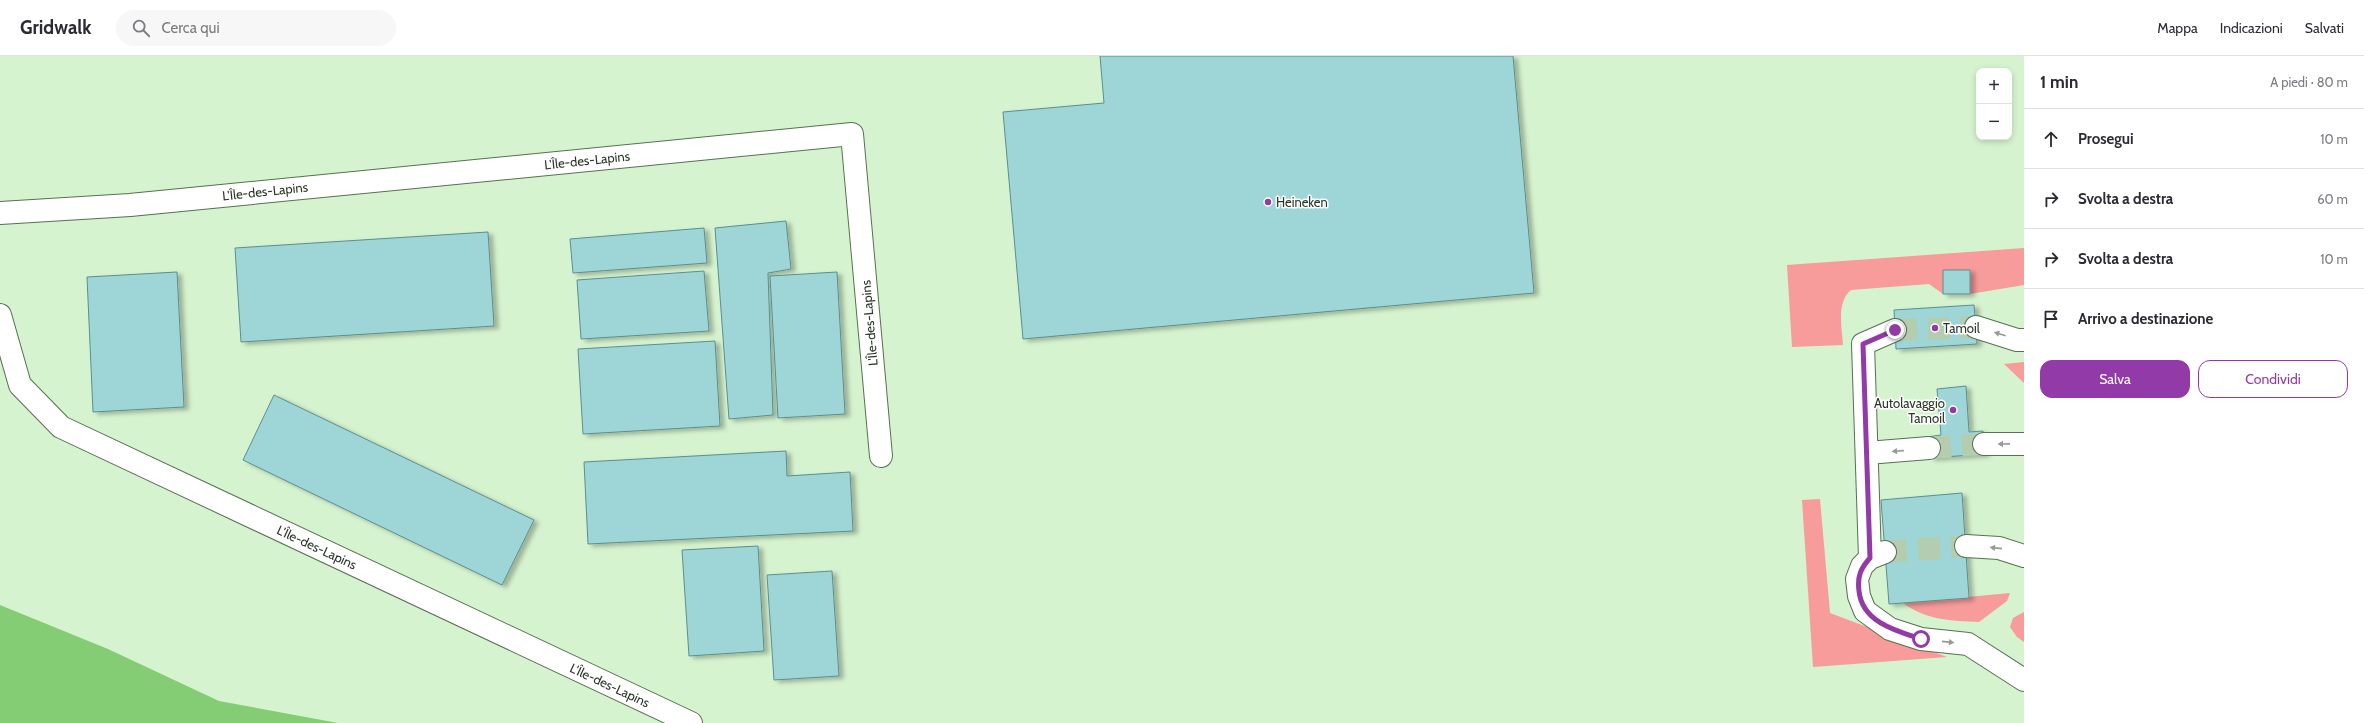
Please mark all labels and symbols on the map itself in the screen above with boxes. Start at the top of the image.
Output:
street label: L'Île-des-Lapins [543,147,631,172]
street label: L'Île-des-Lapins [221,178,309,203]
place label: Heineken [1276,194,1328,210]
marker: Heineken [1263,197,1273,207]
street label: L'Île-des-Lapins [857,279,881,367]
place label: Tamoil [1943,320,1980,336]
route end [1886,321,1904,339]
marker: Tamoil [1930,323,1940,333]
one-way arrow [1993,331,2005,337]
place label: Autolavaggio Tamoil [1874,395,1945,426]
marker: Autolavaggio Tamoil [1948,405,1958,415]
one-way arrow [1997,441,2010,447]
one-way arrow [1892,447,1904,454]
street label: L'Île-des-Lapins [275,522,360,573]
one-way arrow [1990,545,2002,551]
route start [1912,630,1930,648]
one-way arrow [1942,639,1954,645]
street label: L'Île-des-Lapins [568,660,653,711]

